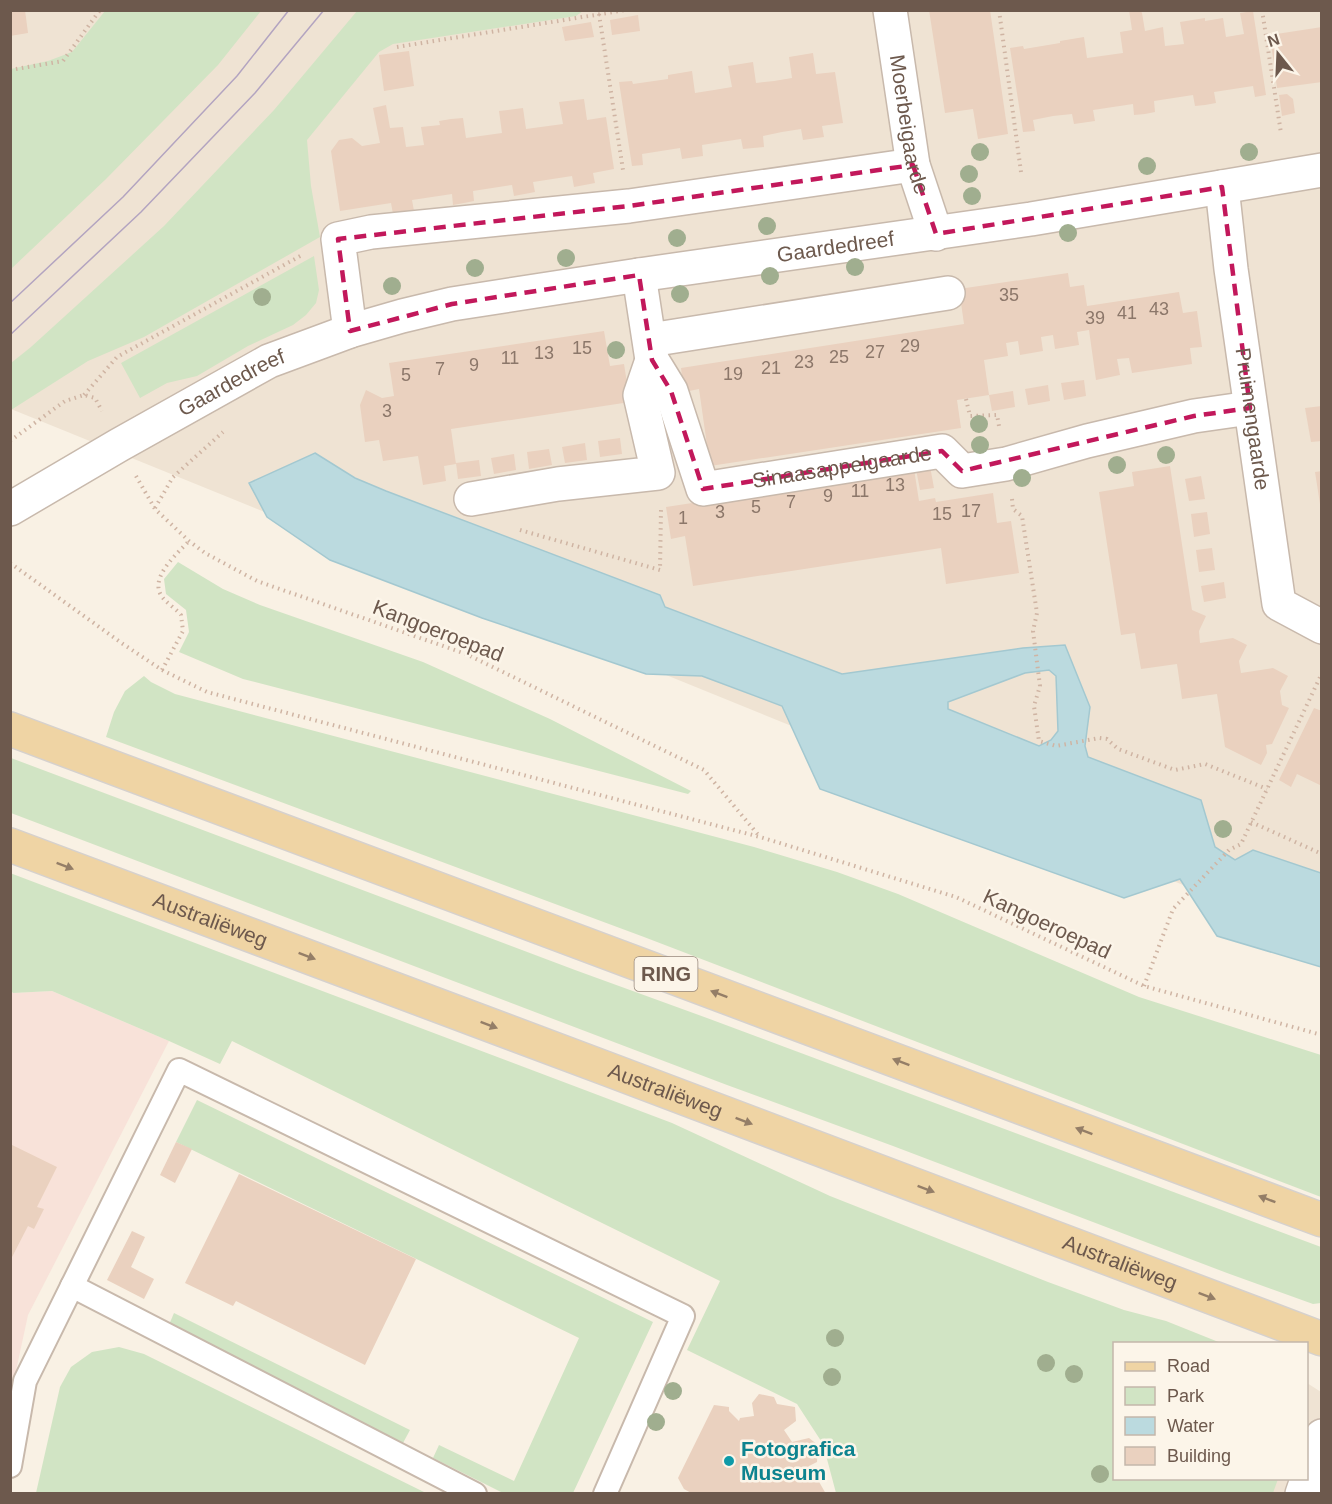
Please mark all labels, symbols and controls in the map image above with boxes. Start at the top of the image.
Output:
north arrow [1248,24,1308,84]
text: N [1265,30,1282,50]
street label: Moerbeigaarde [886,53,934,197]
street label: Gaardedreef [775,227,896,266]
house number: 35 [999,285,1019,305]
house number: 43 [1149,299,1169,319]
house number: 41 [1117,303,1137,323]
house number: 39 [1085,308,1105,328]
house number: 29 [900,336,920,356]
house number: 15 [572,338,592,358]
house number: 27 [865,342,885,362]
house number: 13 [534,343,554,363]
street label: Gaardedreef [174,344,288,421]
street label: Pruimengaarde [1231,346,1275,492]
house number: 25 [829,347,849,367]
house number: 11 [501,348,519,368]
house number: 23 [794,352,814,372]
house number: 9 [469,355,479,375]
house number: 21 [761,358,781,378]
house number: 7 [435,359,445,379]
house number: 19 [723,364,743,384]
house number: 5 [401,365,411,385]
house number: 3 [382,401,392,421]
street label: Sinaasappelgaarde [751,441,933,492]
house number: 13 [885,475,905,495]
house number: 11 [851,481,869,501]
house number: 9 [823,486,833,506]
house number: 7 [786,492,796,512]
house number: 5 [751,497,761,517]
house number: 17 [961,501,981,521]
house number: 3 [715,502,725,522]
house number: 15 [932,504,952,524]
house number: 1 [678,508,688,528]
street label: Kangoeroepad [370,595,507,666]
one-way arrow [56,862,74,871]
street label: Kangoeroepad [980,884,1115,963]
street label: Australiëweg [150,888,271,952]
one-way arrow [298,952,316,962]
road number: RING [634,957,698,991]
one-way arrow [710,989,728,998]
one-way arrow [481,1020,499,1030]
one-way arrow [892,1057,910,1067]
street label: Australiëweg [605,1058,726,1122]
one-way arrow [735,1116,753,1126]
one-way arrow [1075,1126,1093,1135]
one-way arrow [917,1185,935,1195]
one-way arrow [1258,1194,1276,1204]
street label: Australiëweg [1060,1230,1181,1294]
one-way arrow [1198,1291,1216,1301]
legend [1113,1342,1308,1480]
text: Road [1167,1356,1210,1376]
text: Park [1167,1386,1205,1406]
text: Water [1167,1416,1214,1436]
place label: Fotografica Museum [741,1437,856,1484]
text: Building [1167,1446,1231,1466]
marker: Fotografica Museum [722,1454,736,1468]

